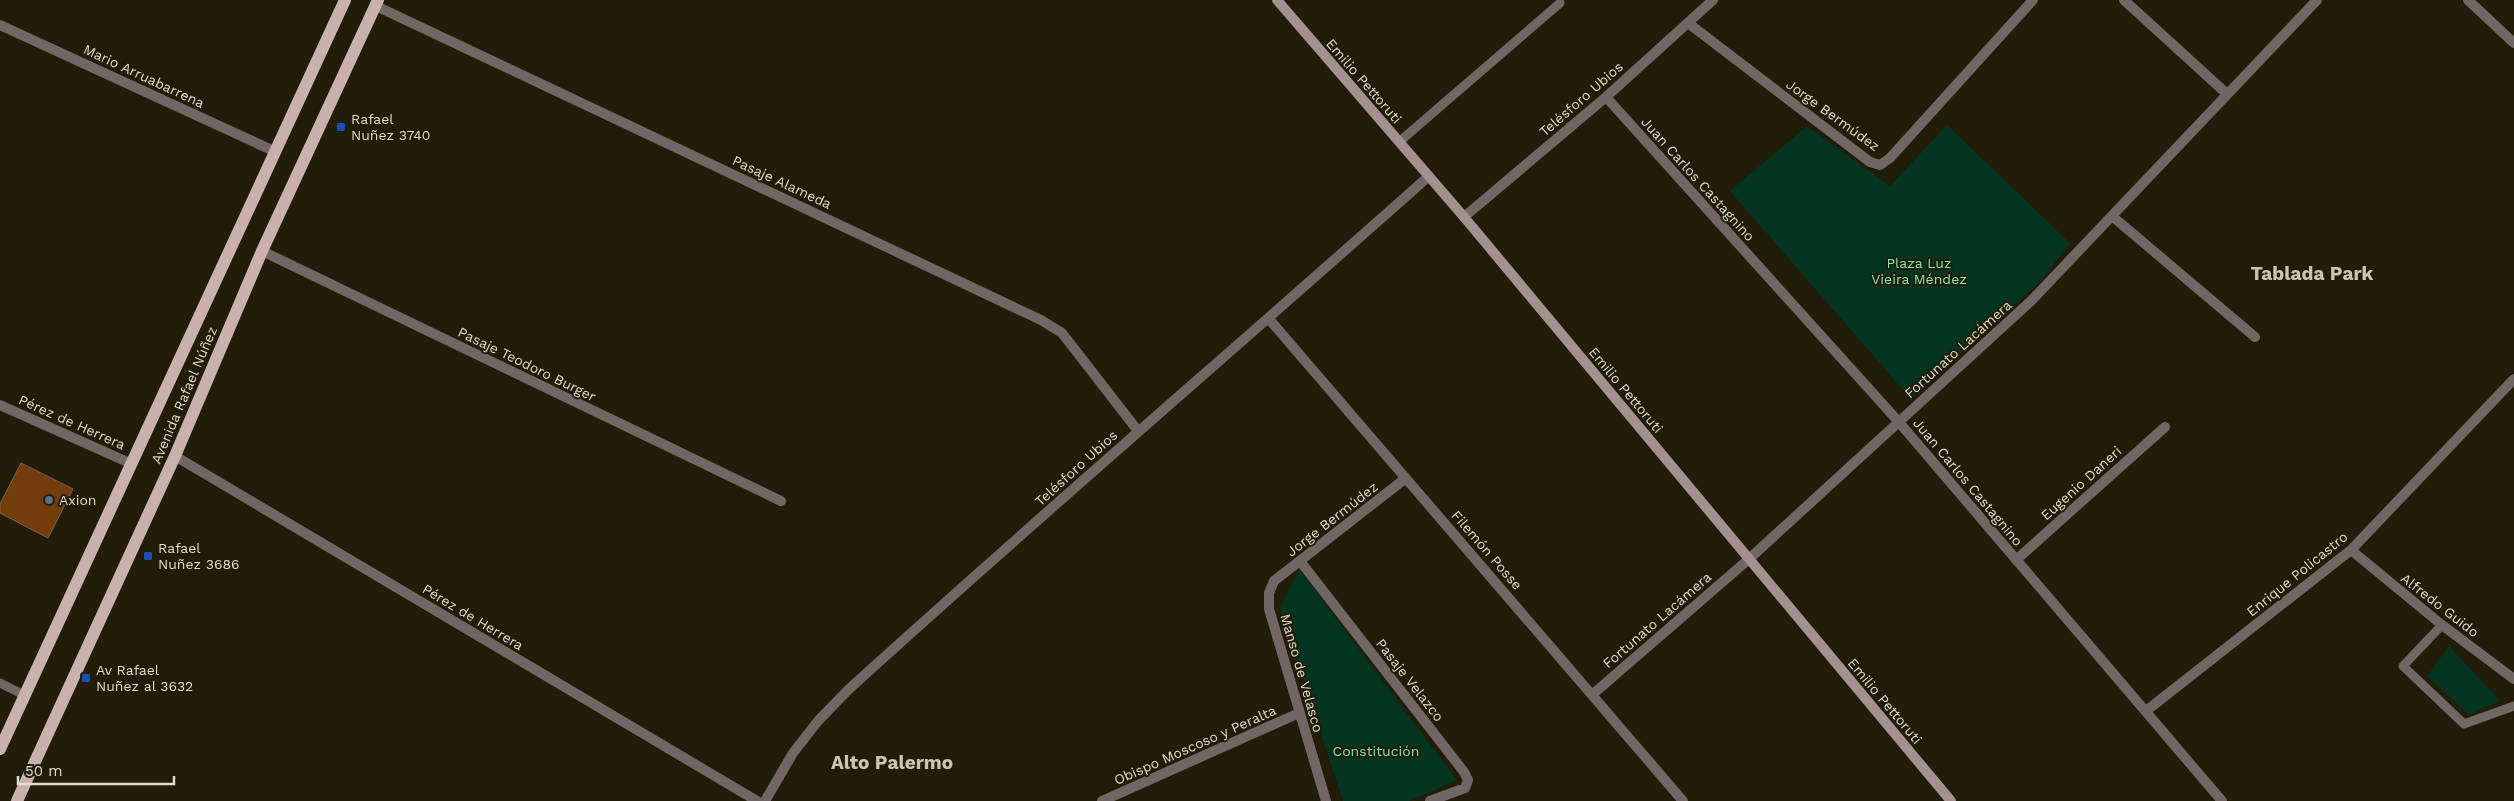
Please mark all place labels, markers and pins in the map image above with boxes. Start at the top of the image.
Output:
place label: Rafael Nuñez 3740 [351,111,431,143]
marker: Rafael Nuñez 3740 [335,121,347,133]
place label: Axion [59,492,97,508]
marker: Axion [43,494,55,506]
place label: Rafael Nuñez 3686 [158,540,240,572]
marker: Rafael Nuñez 3686 [142,550,154,562]
place label: Av Rafael Nuñez al 3632 [96,662,193,694]
marker: Av Rafael Nuñez al 3632 [80,672,92,684]

